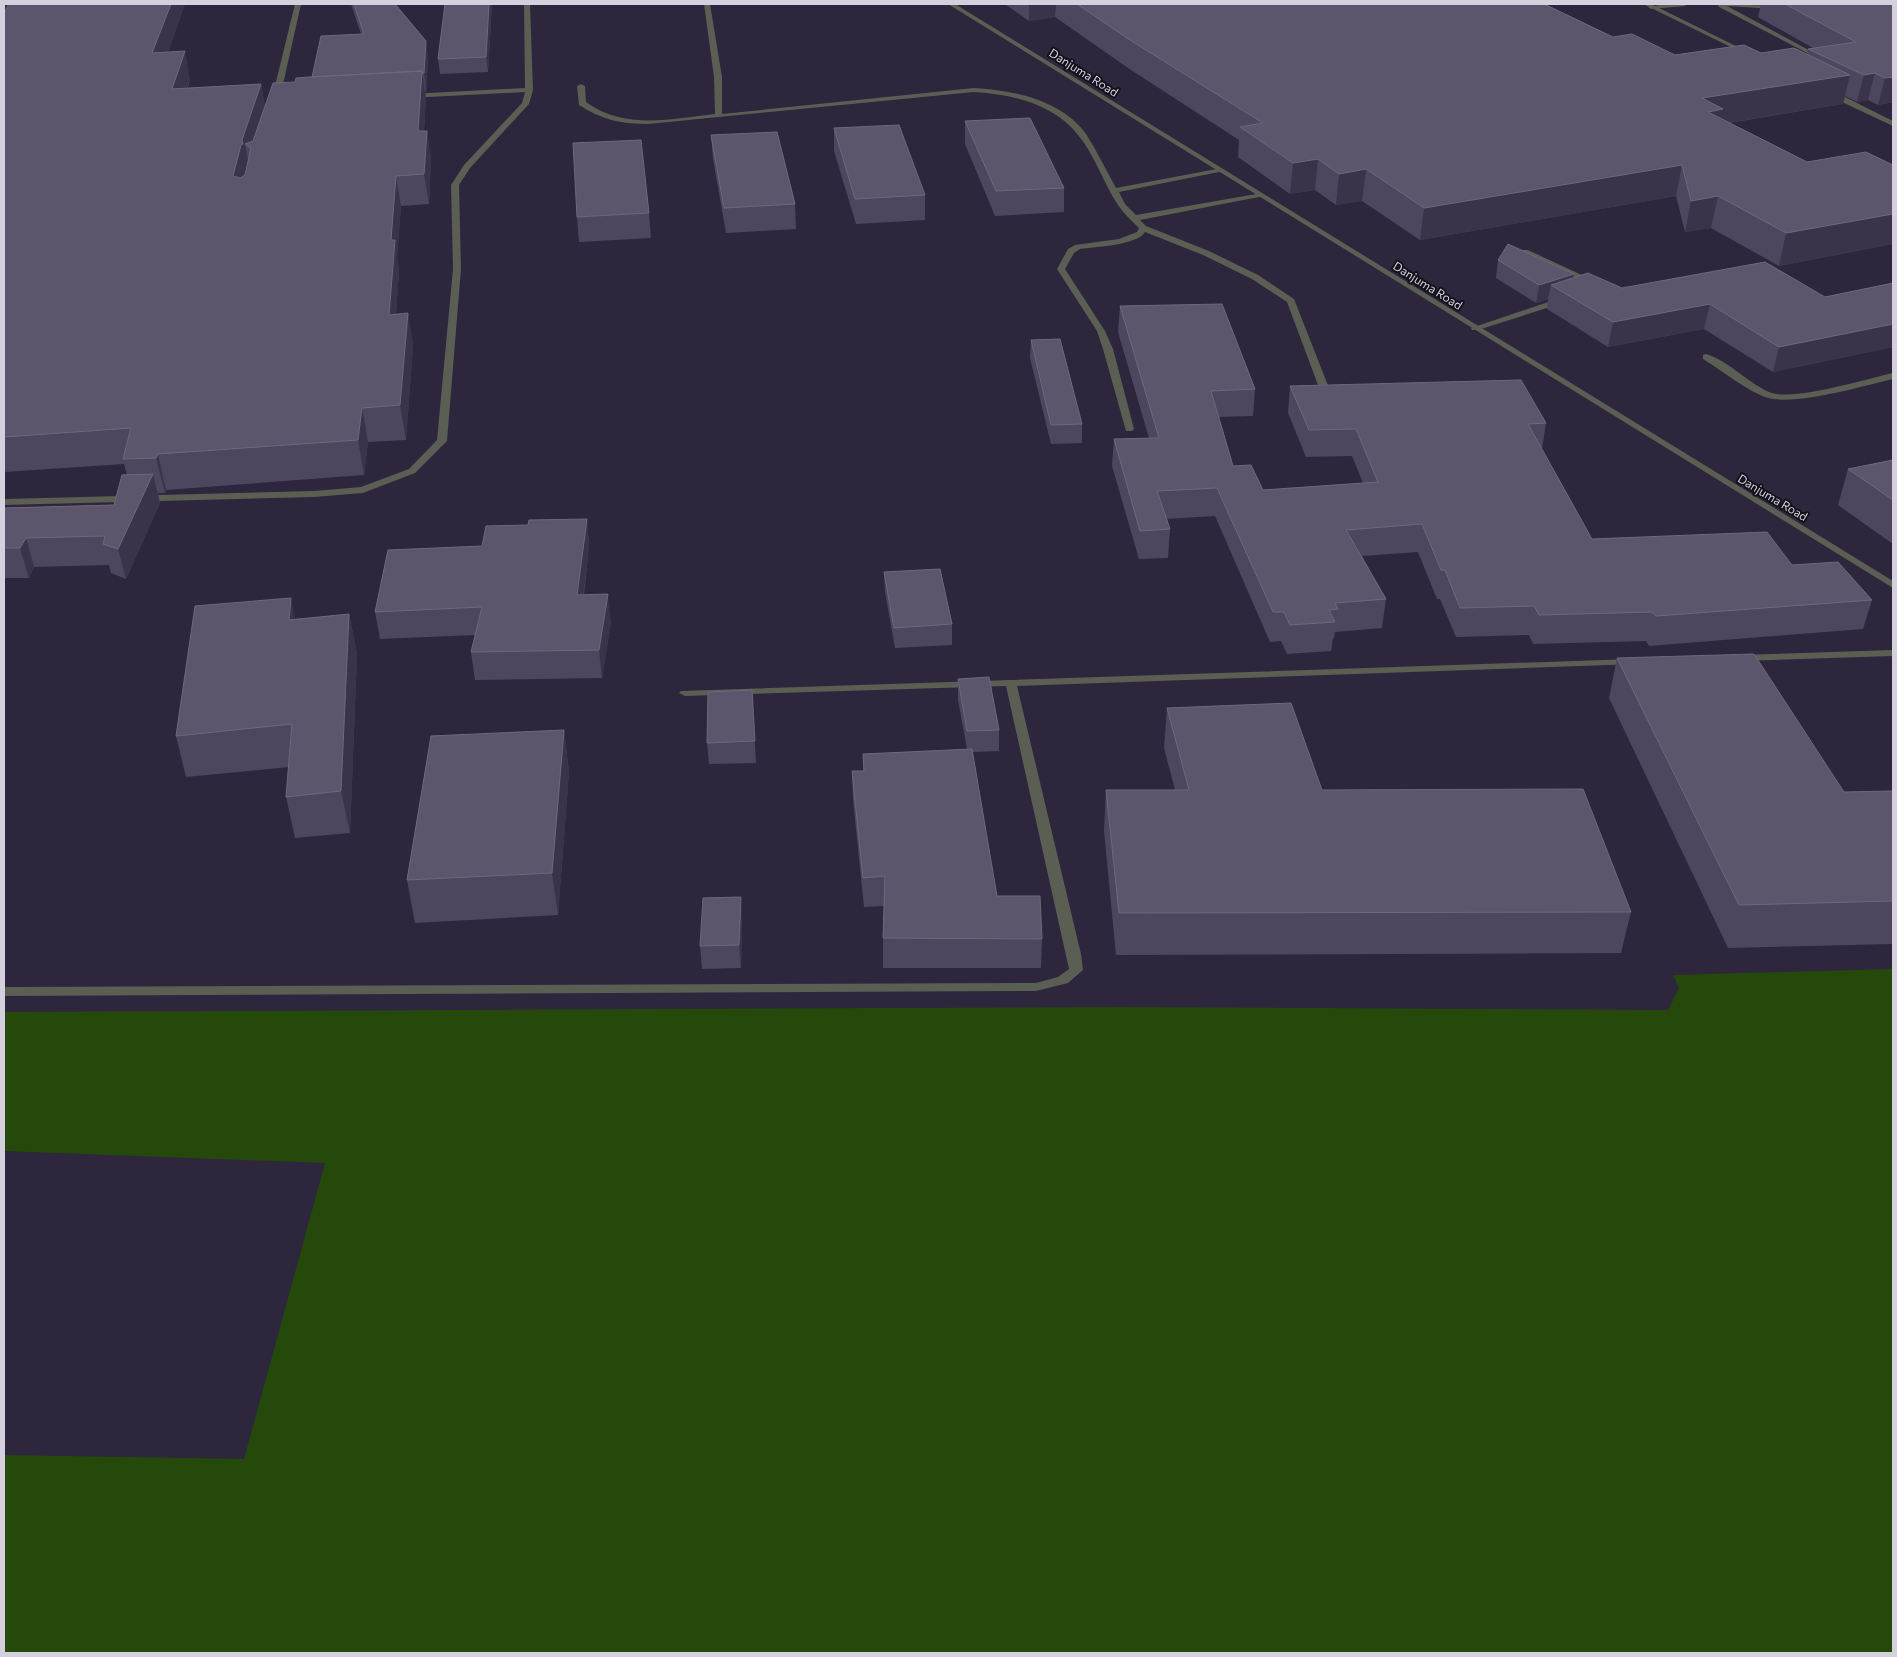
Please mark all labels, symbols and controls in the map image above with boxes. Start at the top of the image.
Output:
street label: Danjuma Road [1047,45,1121,99]
street label: Danjuma Road [1391,258,1465,312]
street label: Danjuma Road [1736,471,1810,523]

